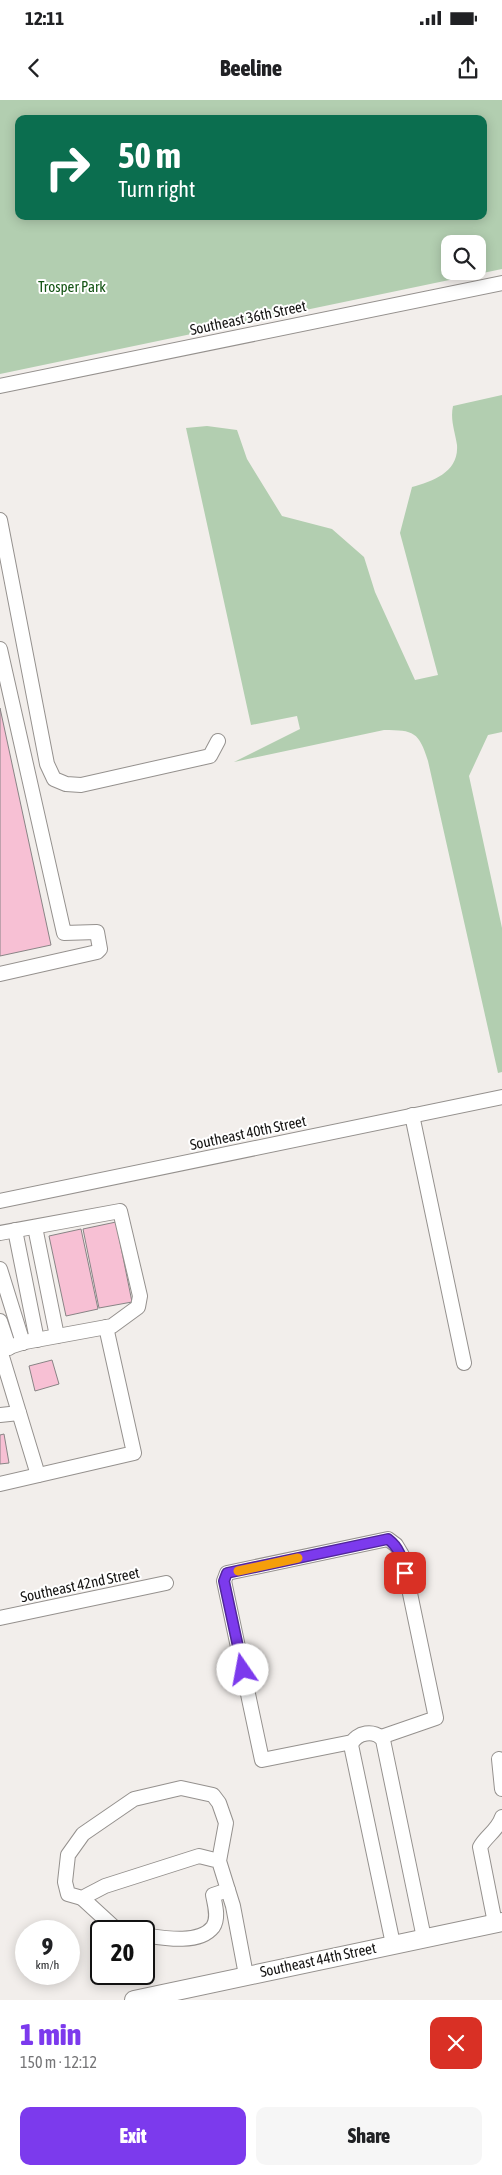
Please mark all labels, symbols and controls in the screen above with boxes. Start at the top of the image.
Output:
text: 12:11 [25,7,64,29]
icon: back [20,54,48,82]
icon: share [454,54,482,82]
text: Beeline [220,55,282,81]
icon: right [35,135,100,200]
text: 50 m [118,135,181,175]
text: Turn right [118,176,195,202]
map controls [441,235,486,280]
button: search [441,235,486,280]
park label: Trosper Park [38,278,106,295]
street label: Southeast 36th Street [188,297,308,338]
street label: Southeast 40th Street [188,1112,308,1153]
pin [384,1552,426,1594]
icon: arrive [391,1559,419,1587]
street label: Southeast 42nd Street [19,1564,141,1605]
position arrow [216,1643,268,1695]
speed limit sign: 20 [90,1920,155,1985]
text: 9 [42,1932,53,1960]
street label: Southeast 44th Street [258,1939,378,1980]
text: km/h [36,1958,59,1972]
text: 1 min [20,2017,81,2051]
button: close [430,2017,482,2069]
text: 150 m · 12:12 [20,2053,97,2071]
button: Exit [20,2107,246,2165]
button: Share [256,2107,482,2165]

